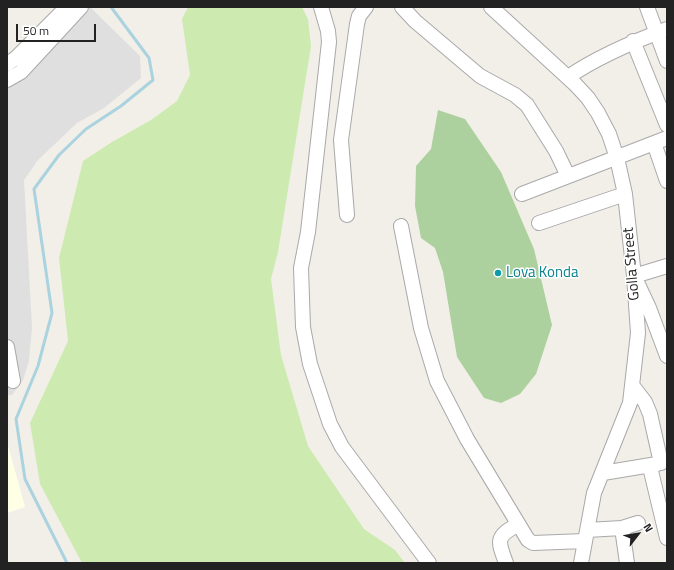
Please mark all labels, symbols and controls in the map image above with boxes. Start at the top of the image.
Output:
scale bar [18,16,98,42]
text: 50 m [23,21,49,40]
street label: Golla Street [620,227,644,301]
place label: Lova Konda [506,264,579,282]
marker: Lova Konda [493,268,503,278]
north arrow [618,514,658,554]
text: N [639,520,657,535]

